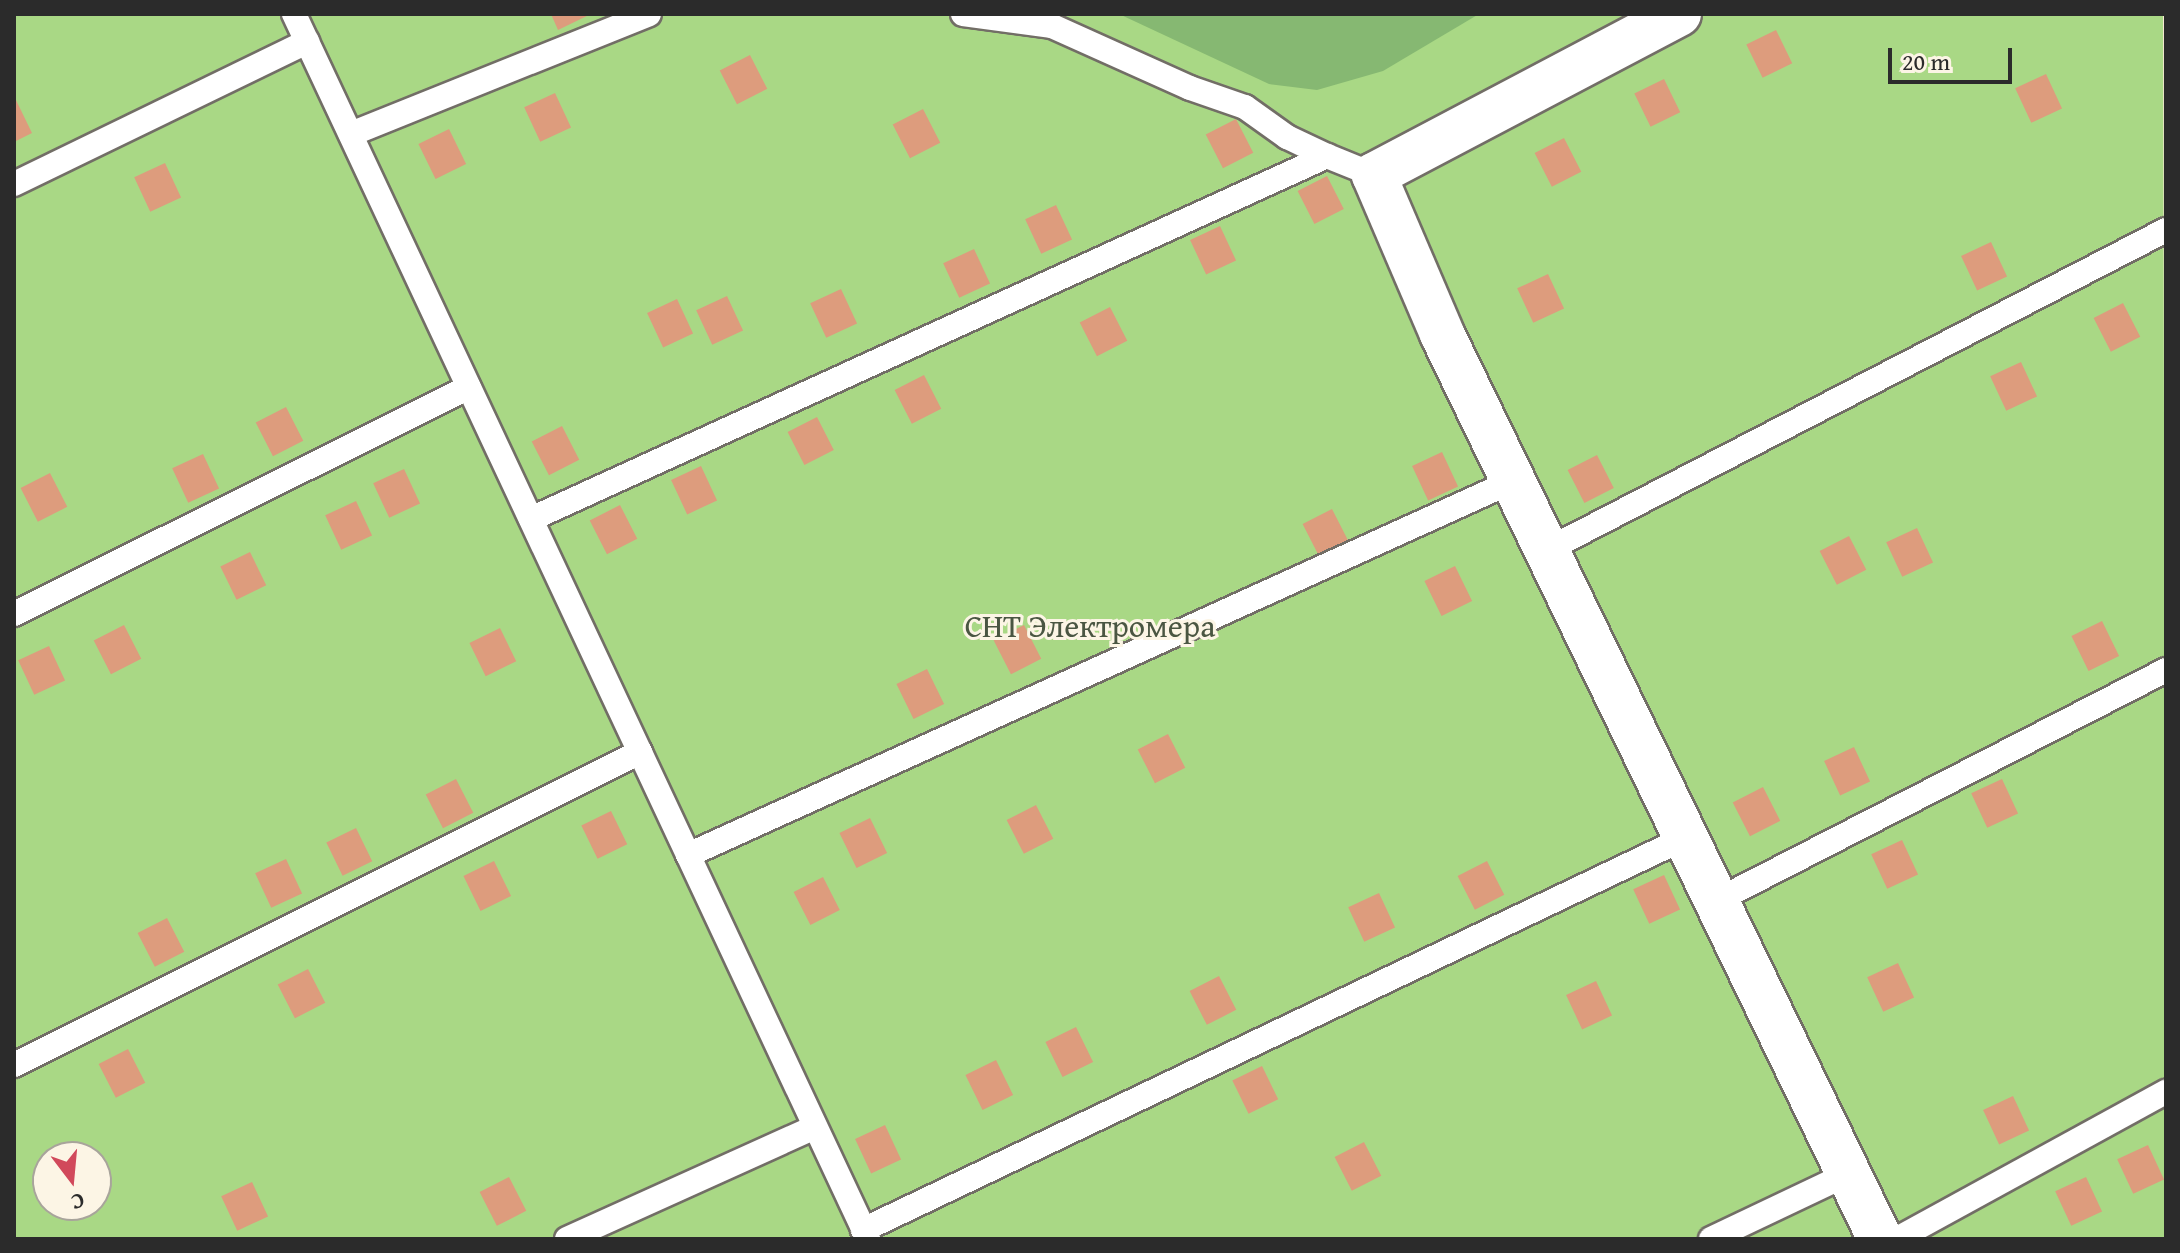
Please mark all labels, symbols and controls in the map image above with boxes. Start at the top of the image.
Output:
scale bar [1892,32,2016,82]
text: 20 m [1902,44,1950,79]
park label: СНТ Электромера [965,607,1215,645]
north arrow [32,1141,112,1221]
text: С [68,1185,88,1219]

